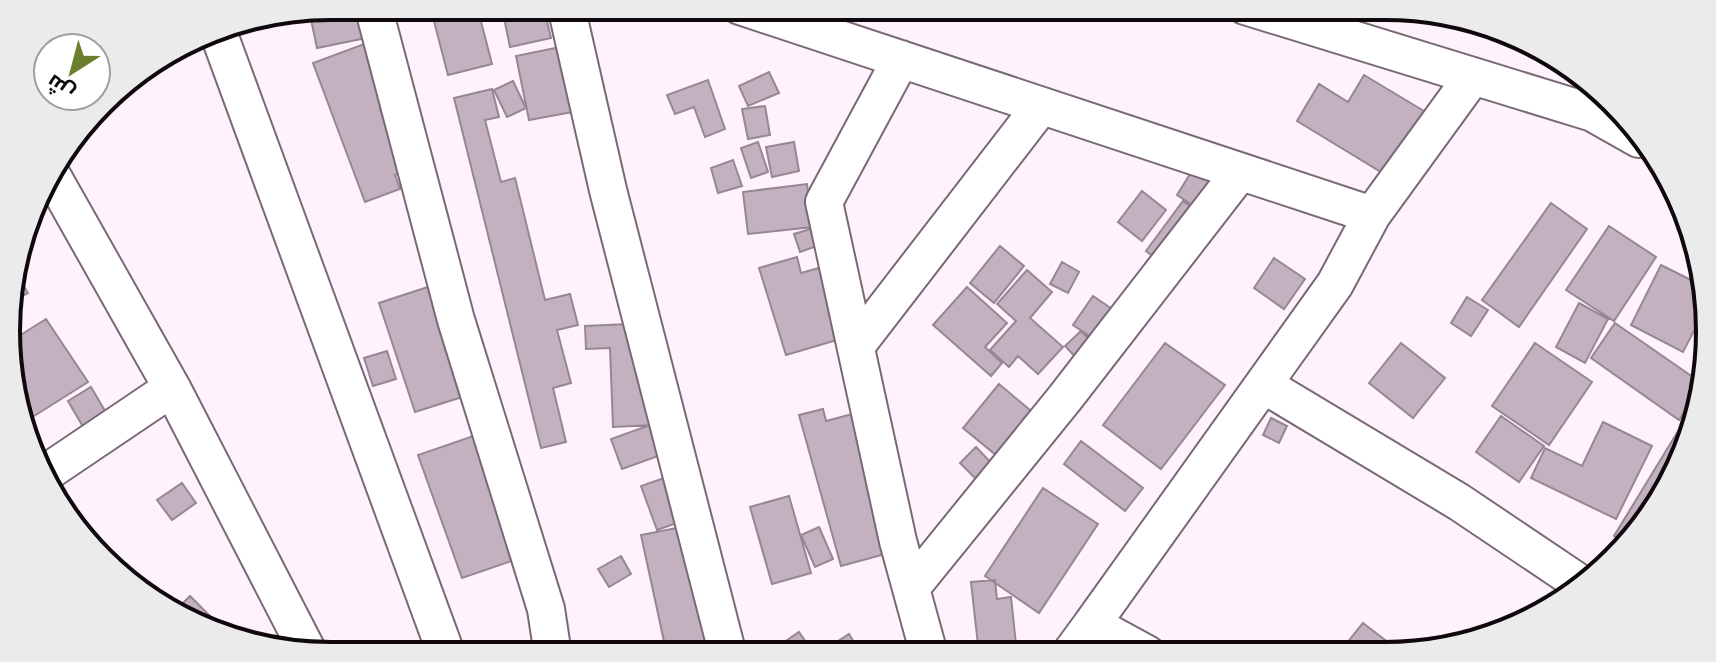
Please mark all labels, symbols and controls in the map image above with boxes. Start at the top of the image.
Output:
north arrow [32,32,112,112]
text: ش [41,69,80,107]

